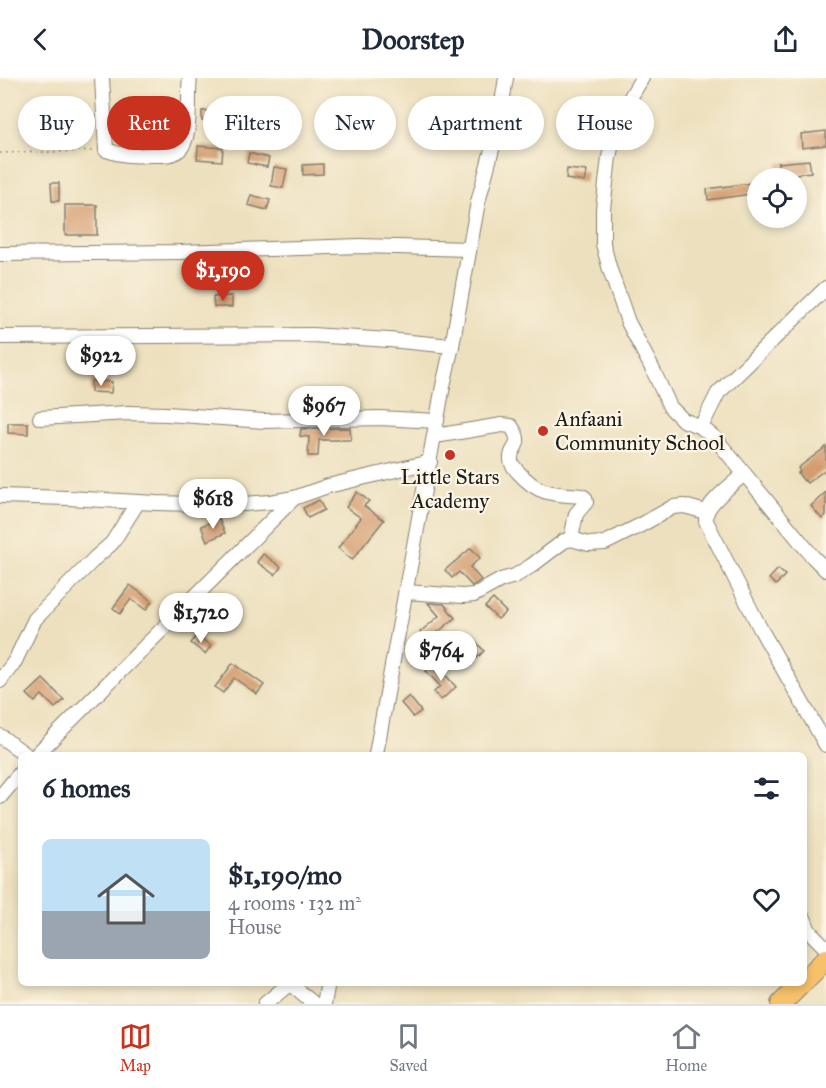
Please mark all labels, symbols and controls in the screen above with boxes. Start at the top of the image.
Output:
icon: back [24,23,57,56]
text: Doorstep [361,23,465,56]
icon: share [769,23,802,56]
chip: Buy [18,96,95,150]
chip: Rent [107,96,191,150]
chip: Filters [203,96,302,150]
chip: New [314,96,396,150]
chip: Apartment [408,96,544,150]
chip: House [556,96,654,150]
map controls [747,168,807,228]
button: locate [747,168,807,228]
pin: $1,190 [174,251,272,302]
text: $1,190 [195,258,251,282]
pin: $922 [65,336,137,387]
text: $922 [80,343,122,367]
pin: $967 [288,386,360,437]
text: $967 [302,393,346,417]
place label: Anfaani Community School [554,406,725,456]
marker: Anfaani Community School [536,424,550,438]
marker: Little Stars Academy [443,448,457,462]
place label: Little Stars Academy [401,464,499,514]
pin: $618 [177,479,249,530]
text: $618 [193,486,233,510]
pin: $1,720 [152,593,250,644]
text: $1,720 [173,600,229,624]
pin: $764 [405,631,477,682]
text: $764 [419,638,463,662]
text: 6 homes [42,772,131,804]
icon: filters [750,772,783,805]
text: $1,190/mo [228,859,342,891]
icon: home [90,863,162,935]
icon: heart [750,883,783,916]
text: 4 rooms · 132 m² [228,891,361,915]
text: House [228,915,282,939]
tab: Map [119,1020,152,1075]
tab: Saved [390,1020,428,1075]
tab: Home [665,1020,707,1075]

